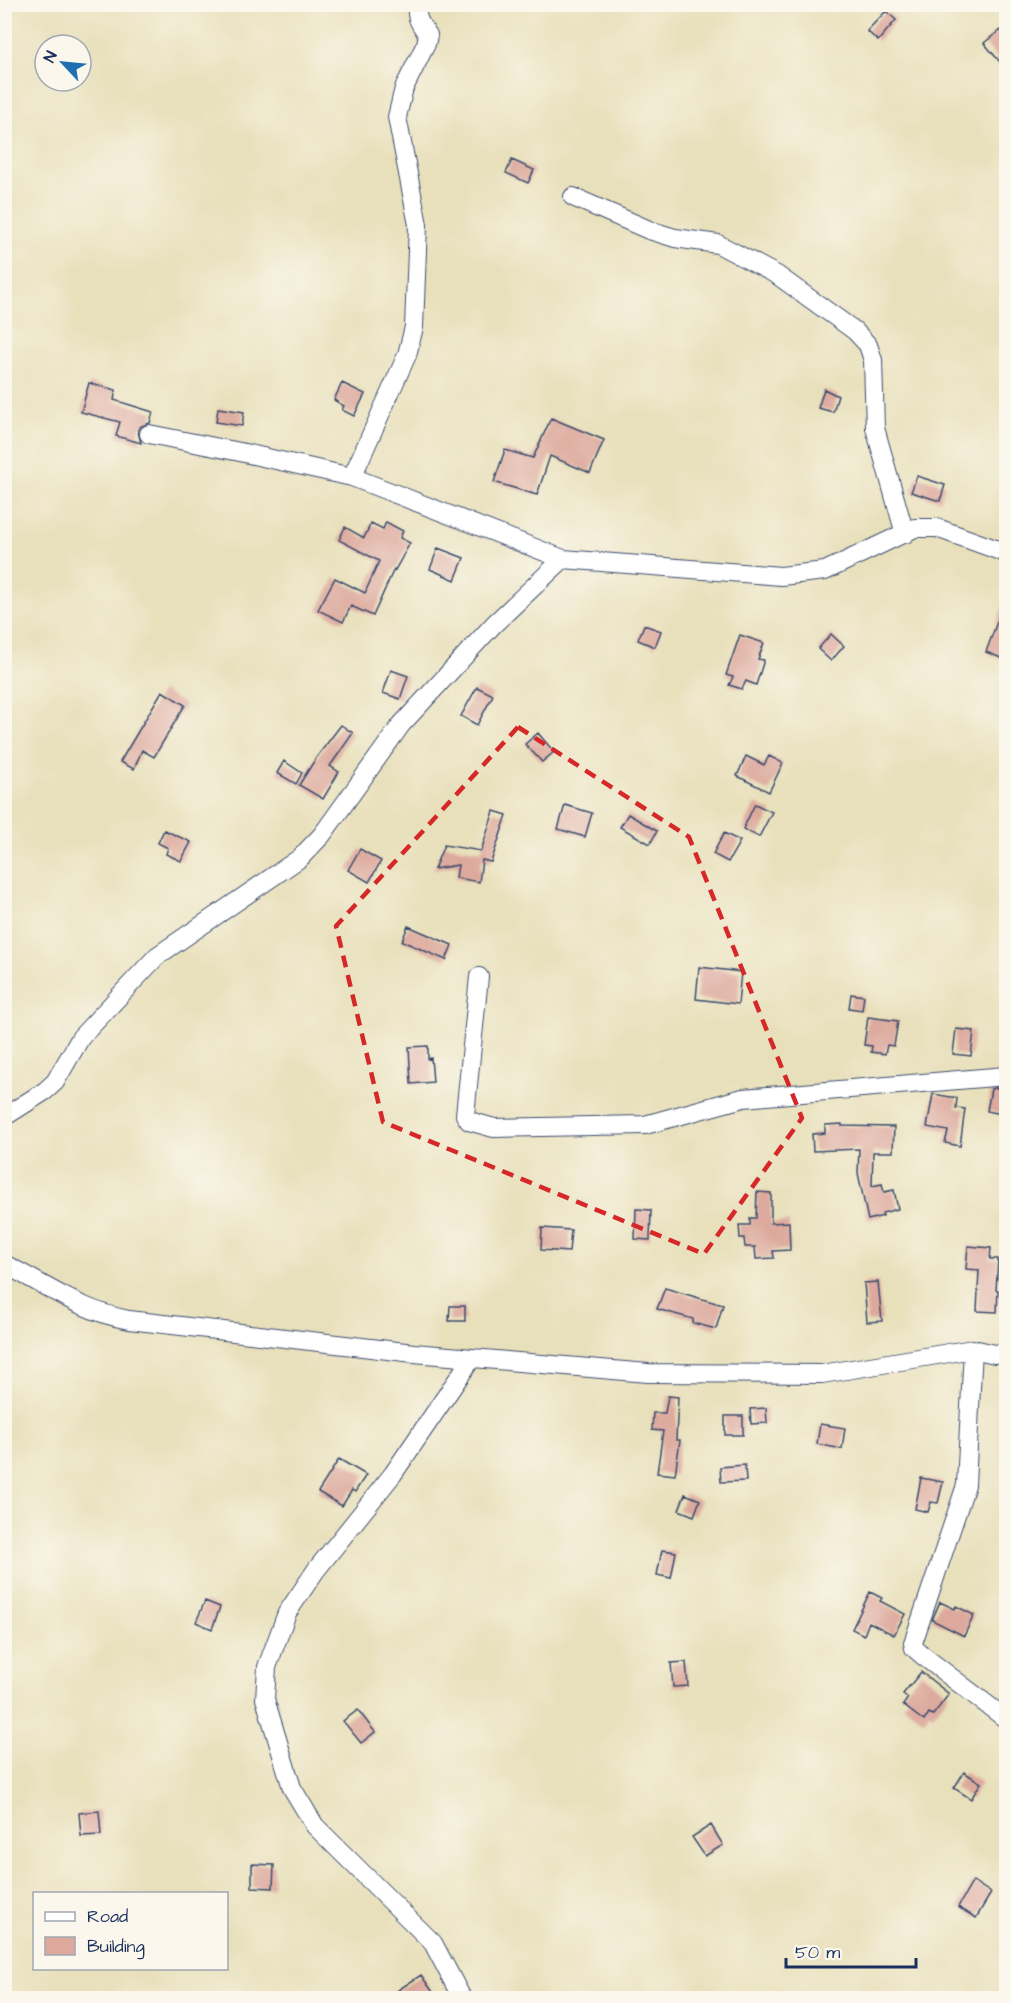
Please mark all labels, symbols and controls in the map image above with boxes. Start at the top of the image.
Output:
north arrow [33,33,93,93]
text: N [38,48,63,66]
legend [33,1892,228,1970]
text: Road [87,1904,128,1929]
scale bar [786,1931,916,1969]
text: Building [87,1934,145,1960]
text: 50 m [795,1940,840,1965]

